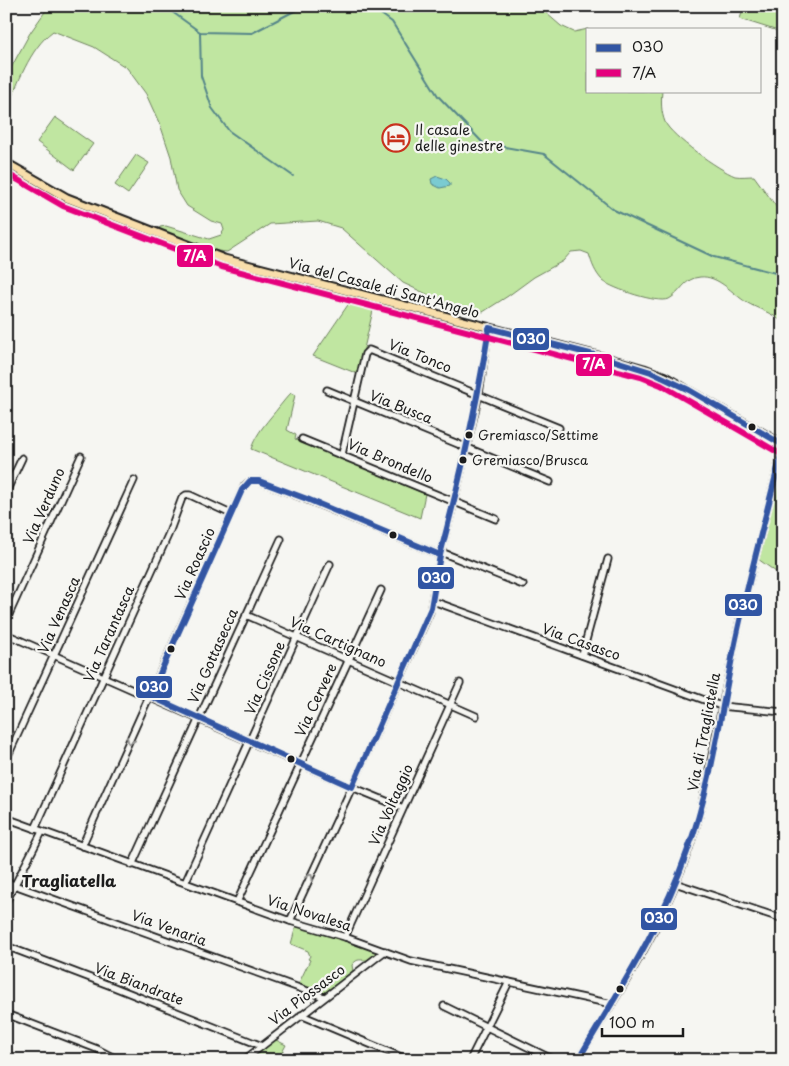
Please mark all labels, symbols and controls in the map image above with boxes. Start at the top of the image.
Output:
legend [586,28,762,92]
text: 030 [632,34,664,57]
text: 7/A [632,60,656,83]
place label: Il casale delle ginestre [415,119,503,156]
hotel icon: Il casale delle ginestre [381,123,411,153]
line badge: 7/A [176,244,214,268]
text: 7/A [183,245,207,266]
street label: Via del Casale di Sant'Angelo [286,252,482,323]
line badge: 030 [512,327,550,351]
text: 030 [516,328,546,349]
street label: Via Tonco [385,333,455,378]
line badge: 7/A [575,353,613,377]
text: 7/A [582,353,606,374]
street label: Via Busca [366,384,436,429]
unlabelled marker [747,422,757,432]
place label: Gremiasco/Settime [478,425,599,444]
marker: Gremiasco/Settime [464,430,474,440]
street label: Via Brondello [344,433,436,488]
place label: Gremiasco/Brusca [472,450,589,469]
marker: Gremiasco/Brusca [458,455,468,465]
street label: Via Verduno [17,464,70,547]
street label: Via Roascio [169,524,220,604]
unlabelled marker [388,530,398,540]
line badge: 030 [417,566,455,590]
text: 030 [421,567,451,588]
street label: Via Venasca [32,572,85,657]
street label: Via Tarantasca [78,581,140,686]
line badge: 030 [724,593,763,617]
text: 030 [728,594,758,615]
street label: Via Gottasecca [182,604,243,707]
street label: Via Cartignano [286,611,390,672]
street label: Via Casasco [539,618,624,666]
street label: Via Cissone [239,637,290,718]
unlabelled marker [166,644,176,654]
street label: Via Cervere [289,660,342,740]
street label: Via di Tragliatella [682,670,725,793]
line badge: 030 [135,675,173,699]
text: 030 [139,676,169,697]
one-way arrow [126,736,136,745]
unlabelled marker [286,754,296,764]
street label: Via Voltaggio [363,760,418,849]
district label: Tragliatella [22,868,117,892]
one-way arrow [304,873,315,882]
street label: Via Novalesa [264,889,355,936]
street label: Via Venaria [129,904,210,951]
line badge: 030 [640,907,678,931]
text: 030 [644,907,674,928]
street label: Via Biandrate [91,957,187,1010]
street label: Via Piossasco [264,959,349,1030]
unlabelled marker [615,984,625,994]
scale bar [602,1006,683,1038]
text: 100 m [609,1010,655,1033]

